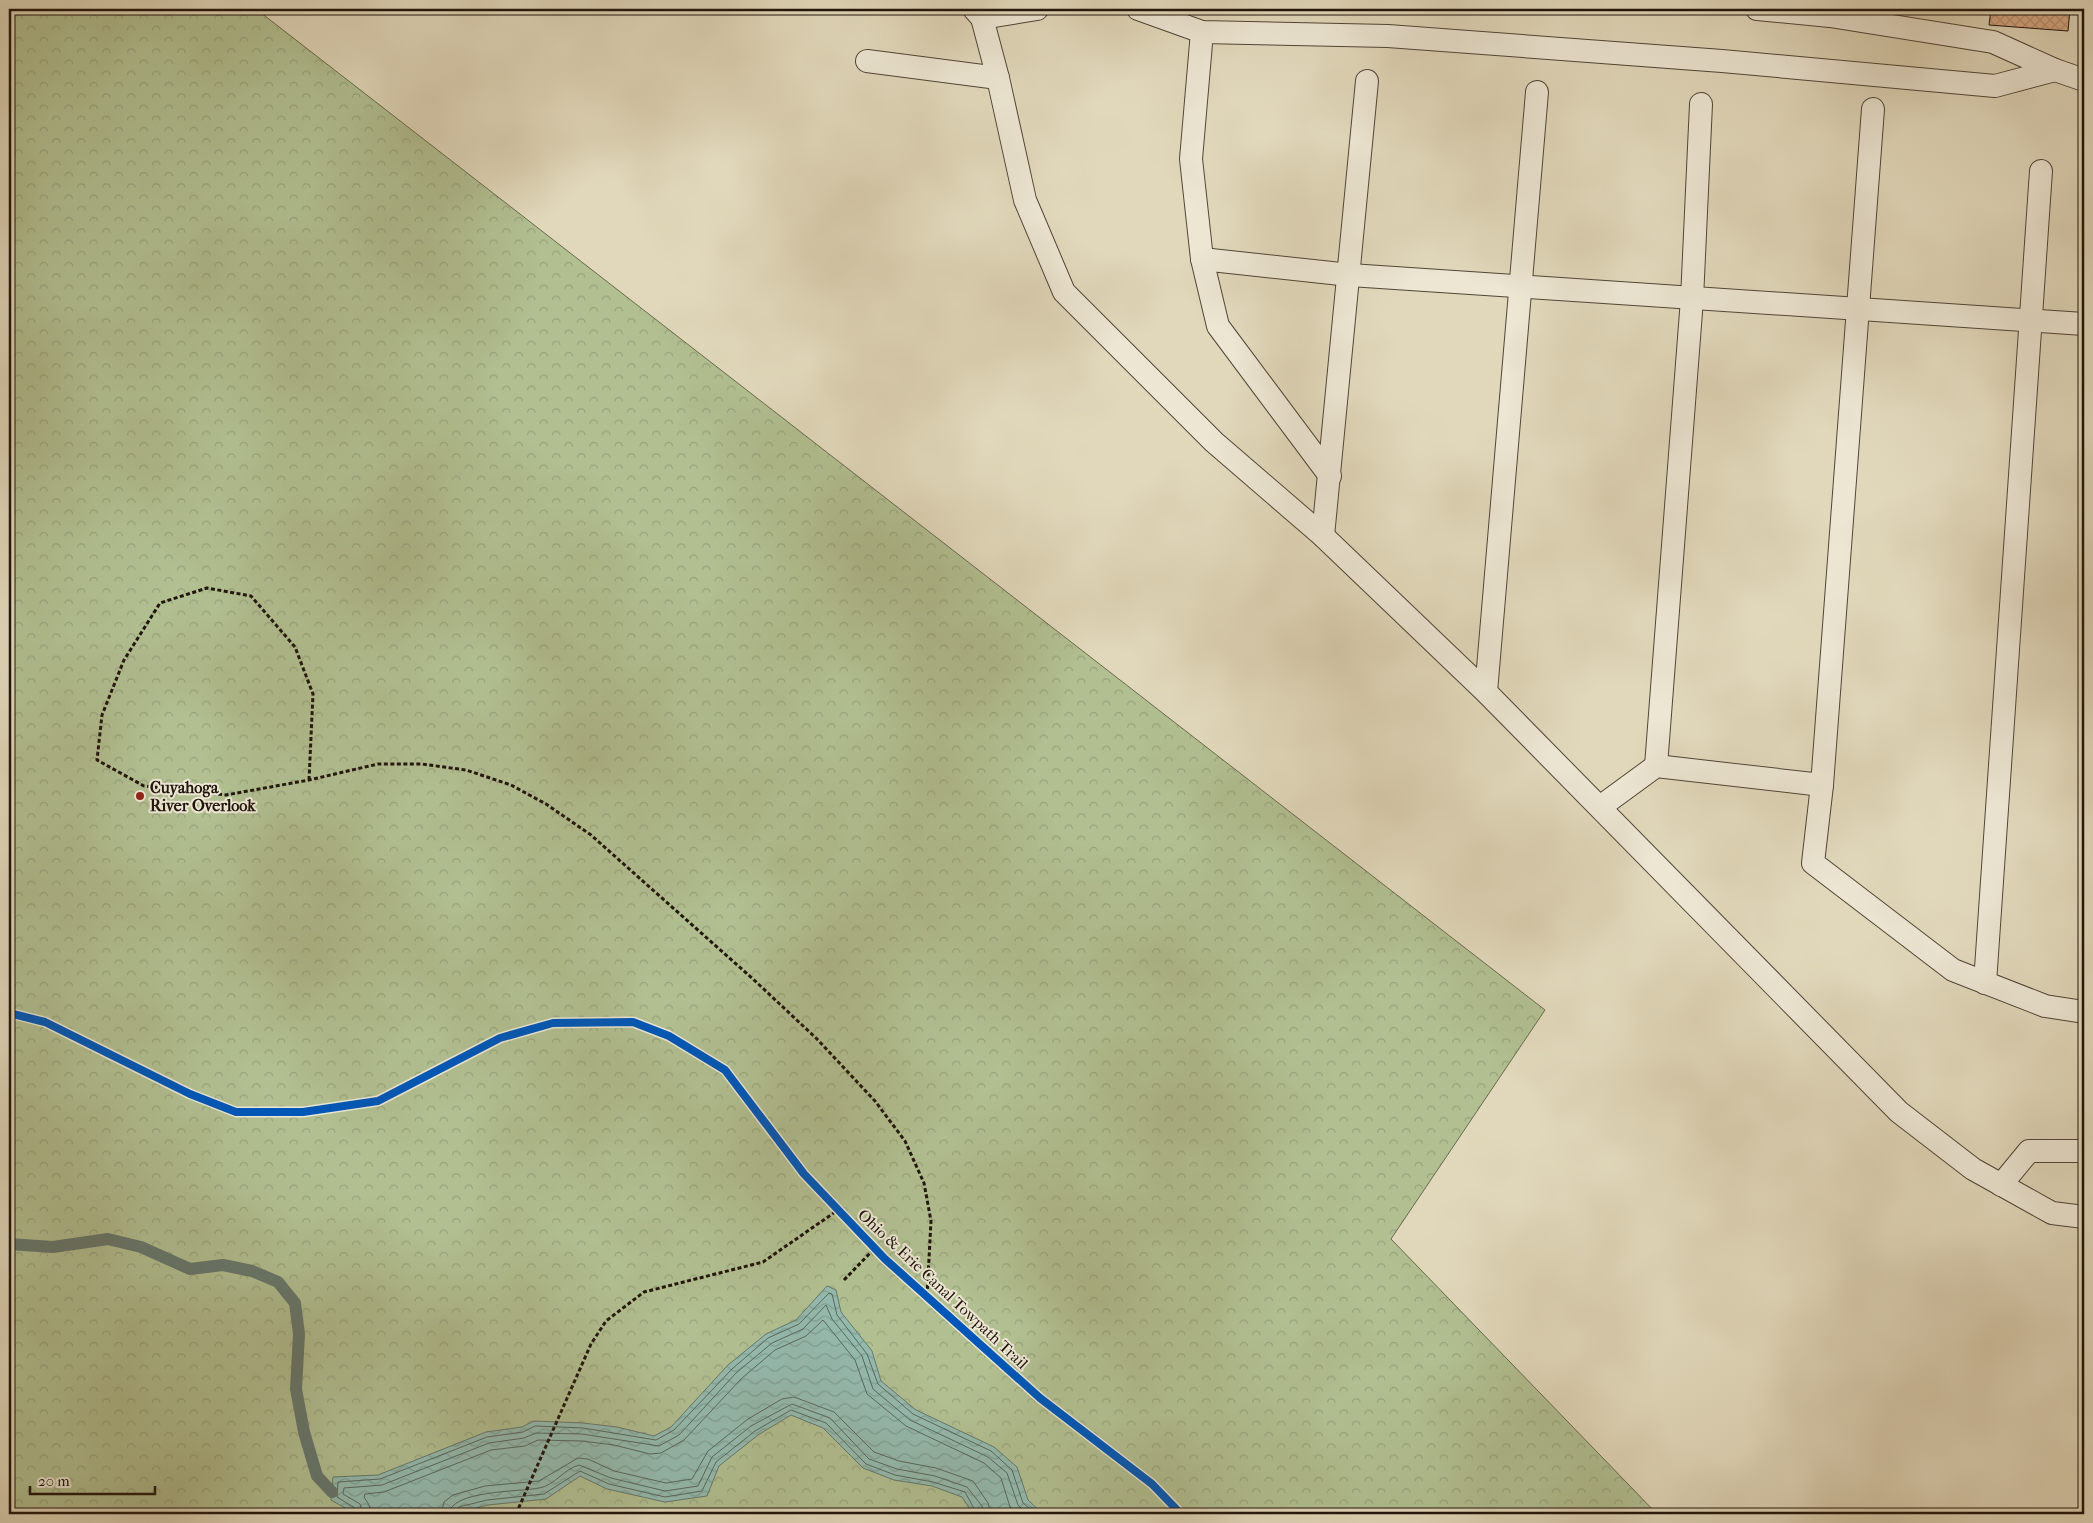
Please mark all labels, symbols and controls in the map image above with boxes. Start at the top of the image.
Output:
place label: Cuyahoga River Overlook [150,778,256,815]
marker: Cuyahoga River Overlook [134,790,146,802]
street label: Ohio & Erie Canal Towpath Trail [854,1205,1032,1373]
scale bar [30,1463,155,1495]
text: 20 m [38,1472,70,1490]

